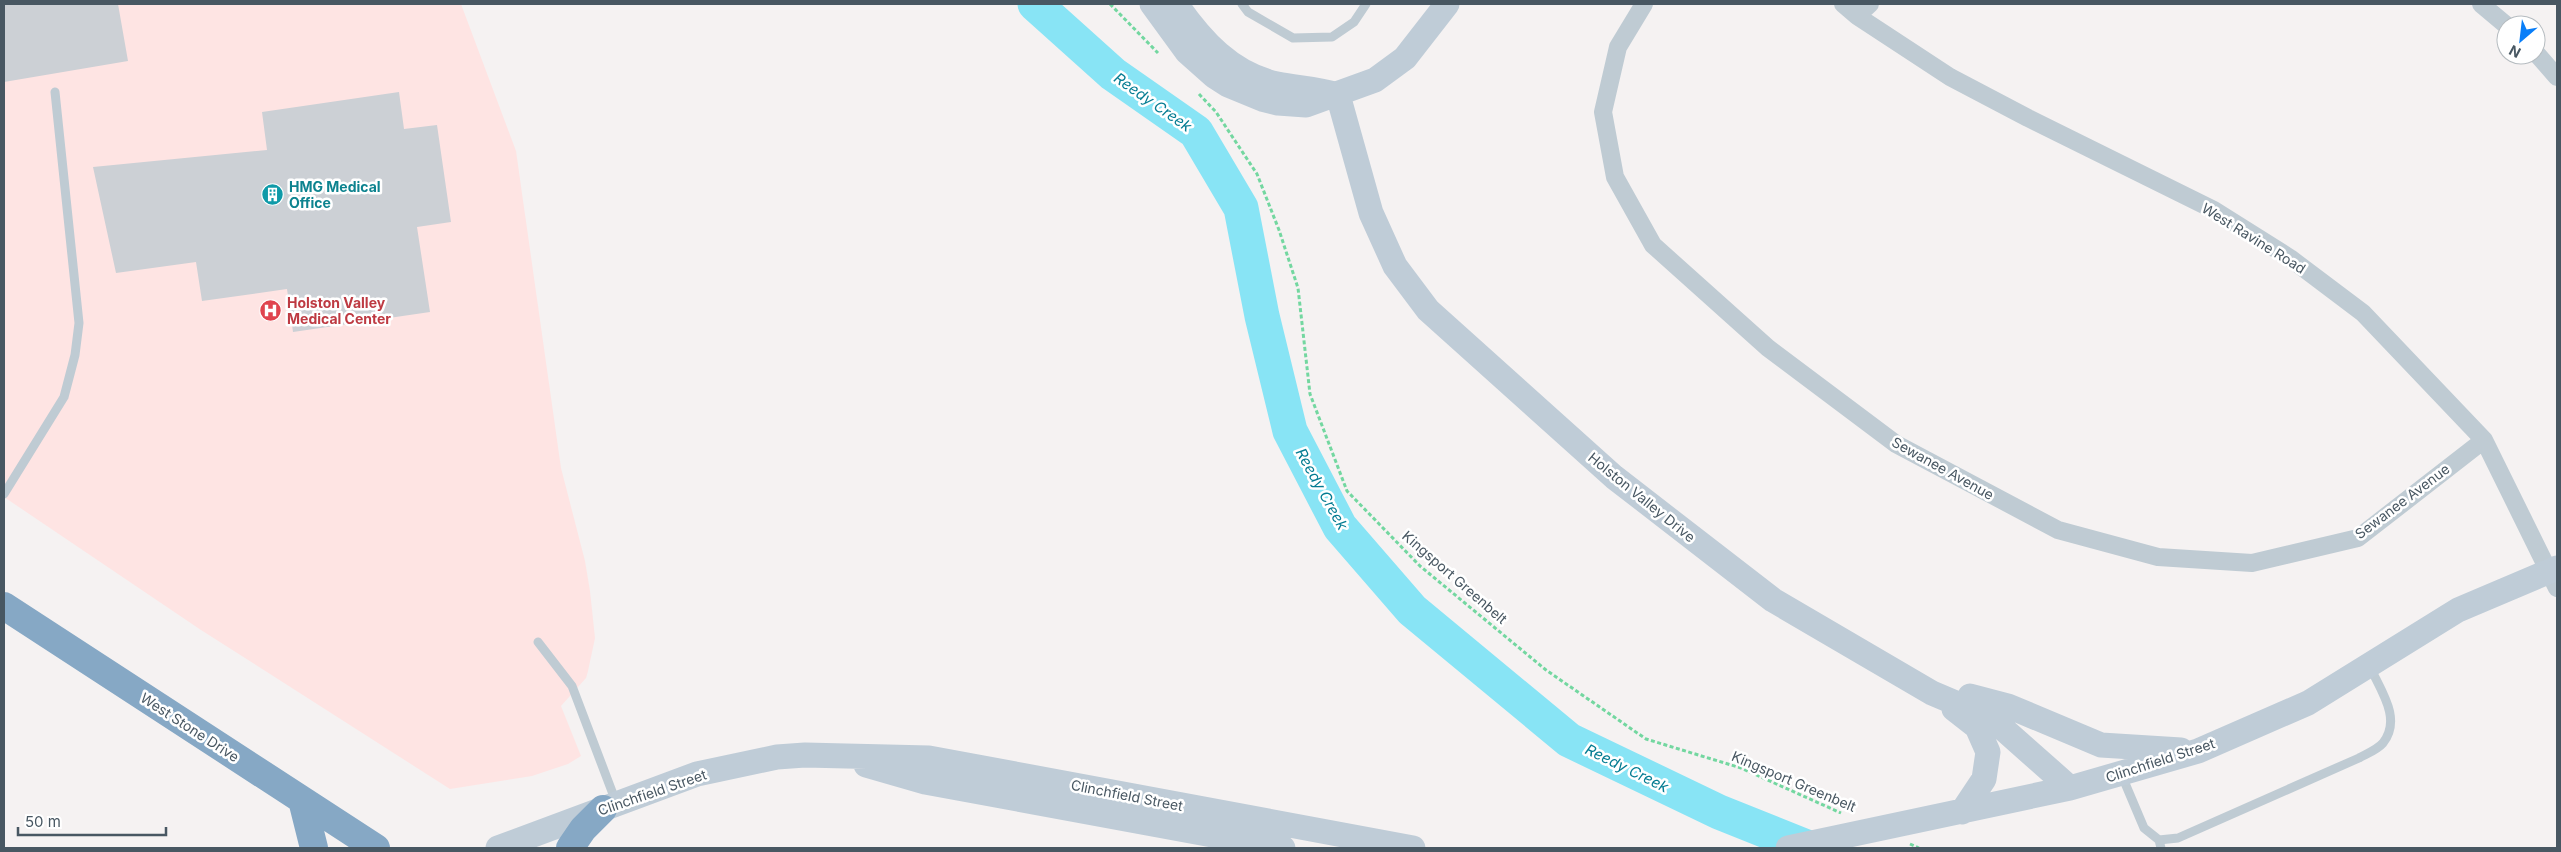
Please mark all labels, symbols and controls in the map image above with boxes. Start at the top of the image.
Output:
north arrow [2496,15,2546,65]
text: N [2506,42,2523,62]
water label: Reedy Creek [1110,68,1196,136]
place label: HMG Medical Office [289,178,381,211]
building icon: HMG Medical Office [261,182,285,206]
street label: West Ravine Road [2199,199,2309,277]
place label: Holston Valley Medical Center [287,294,391,327]
hospital icon: Holston Valley Medical Center [259,298,283,322]
street label: Sewanee Avenue [1889,433,1997,503]
water label: Reedy Creek [1292,445,1353,534]
street label: Holston Valley Drive [1585,449,1699,545]
street label: Sewanee Avenue [2351,460,2453,542]
street label: Kingsport Greenbelt [1399,527,1511,627]
street label: West Stone Drive [138,689,242,765]
street label: Clinchfield Street [2103,734,2217,786]
water label: Reedy Creek [1582,740,1673,797]
street label: Kingsport Greenbelt [1729,747,1859,815]
street label: Clinchfield Street [595,765,709,819]
street label: Clinchfield Street [1070,776,1185,814]
scale bar [18,804,165,836]
text: 50 m [25,812,61,831]

